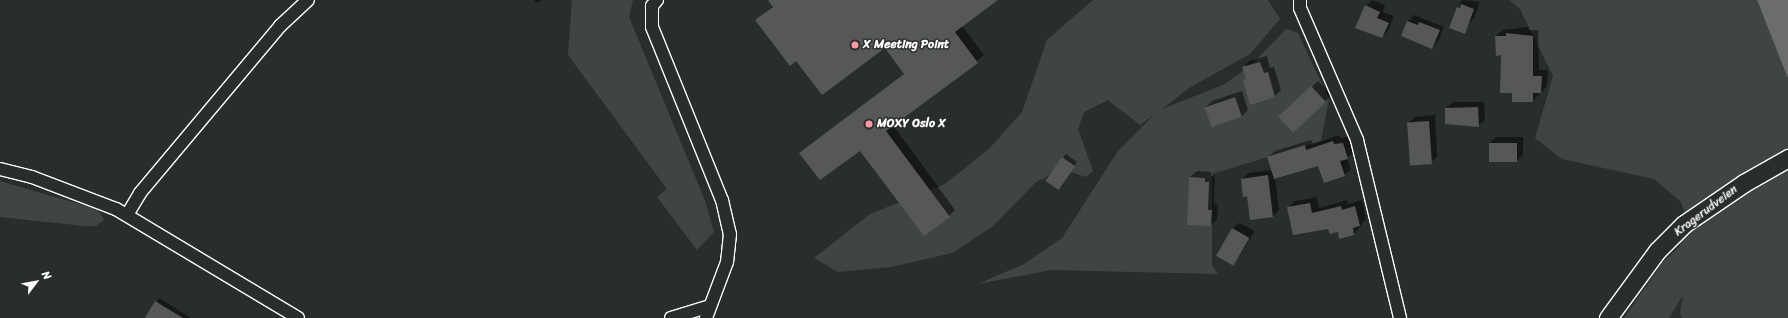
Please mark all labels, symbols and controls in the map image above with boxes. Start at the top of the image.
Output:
place label: X Meeting Point [863,38,949,52]
marker: X Meeting Point [850,40,860,50]
place label: MOXY Oslo X [877,117,946,131]
marker: MOXY Oslo X [864,119,874,129]
street label: Kragerudveien [1672,183,1740,239]
north arrow [16,262,56,302]
text: N [37,267,57,284]

